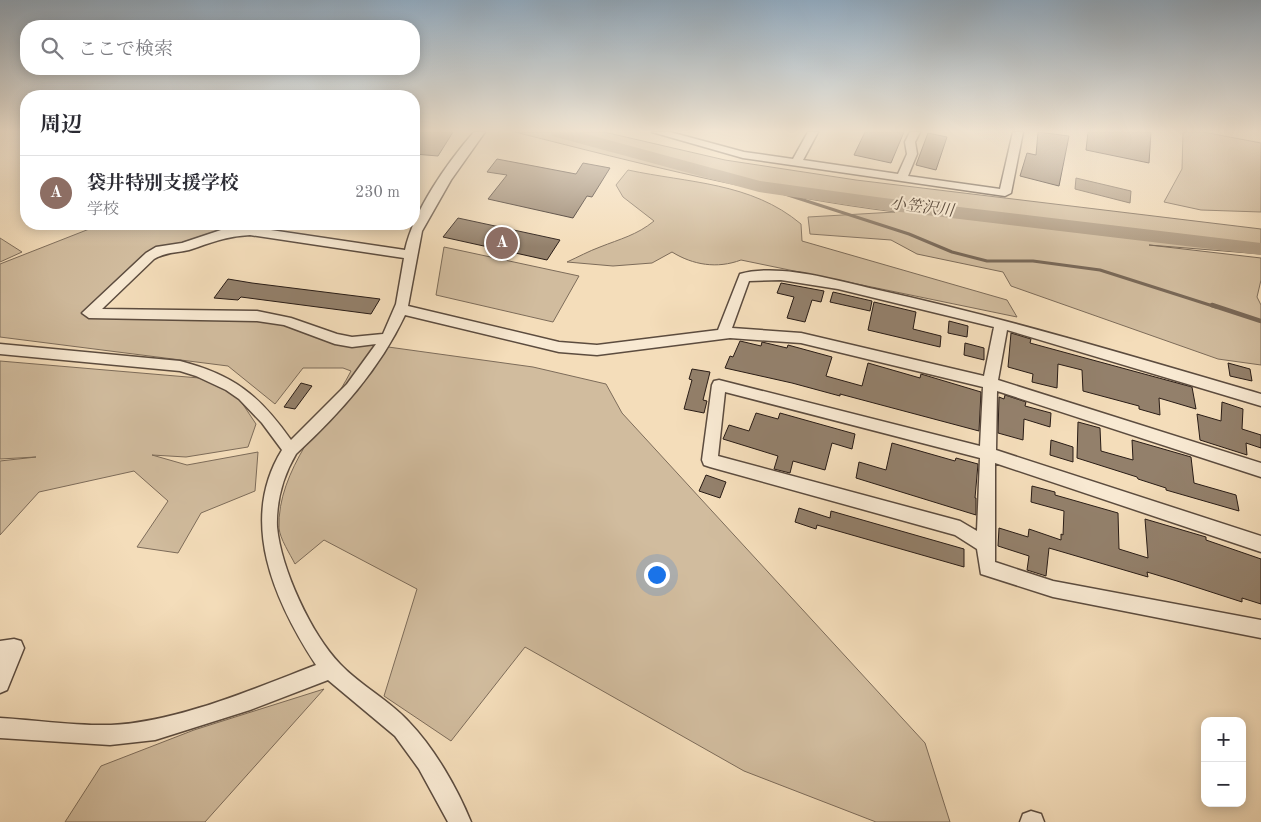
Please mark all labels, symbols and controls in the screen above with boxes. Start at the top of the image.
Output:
search box [20,20,420,75]
icon: search [38,34,66,62]
text: ここで検索 [78,41,173,60]
text: 周辺 [40,115,82,136]
text: 袋井特別支援学校 [87,175,239,194]
text: A [50,185,62,201]
text: 230 m [355,185,400,201]
water label: 小笠沢川 [889,194,957,220]
text: 学校 [87,202,119,218]
pin: A [486,224,518,262]
your location [644,562,670,588]
map controls [1201,717,1246,807]
button: + [1201,717,1246,762]
button: − [1201,762,1246,807]

